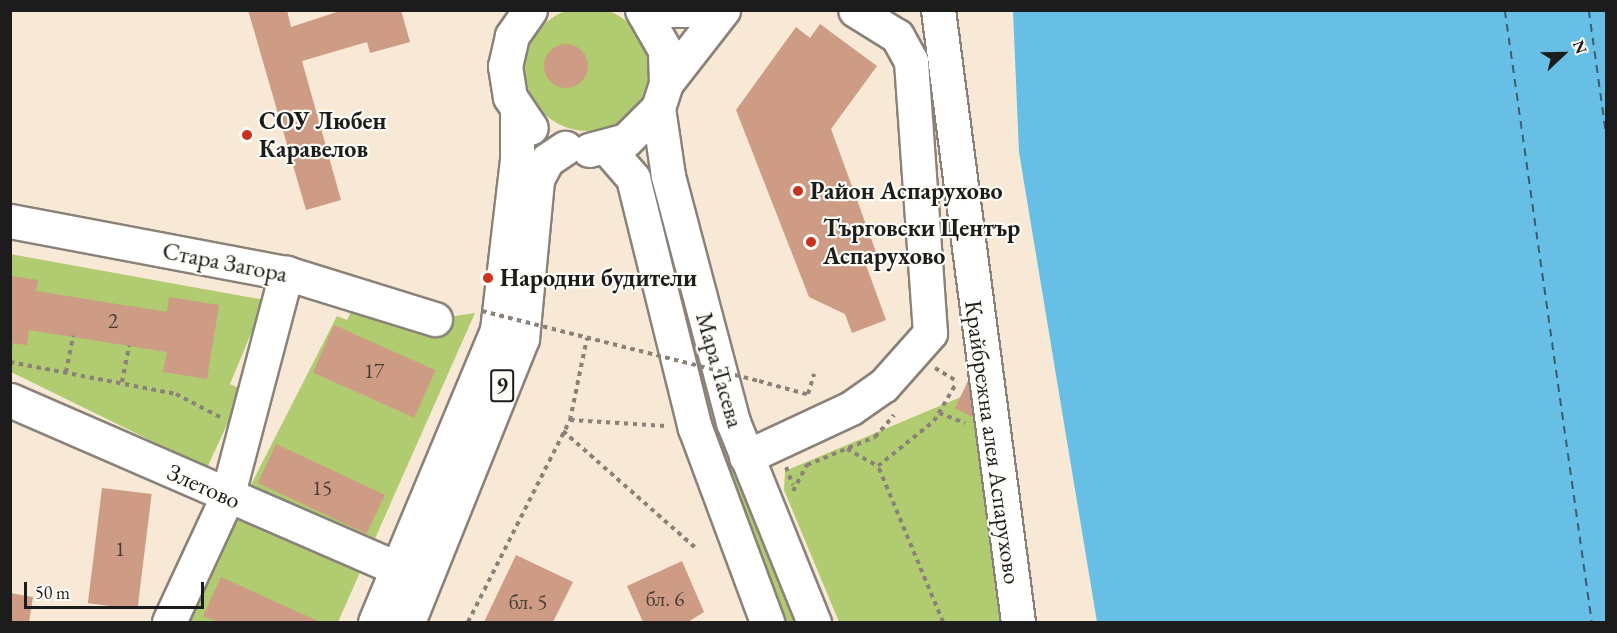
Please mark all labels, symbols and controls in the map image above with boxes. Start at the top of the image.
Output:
north arrow [1533,24,1593,84]
text: N [1568,37,1592,57]
place label: СОУ Любен Каравелов [259,107,386,163]
marker: СОУ Любен Каравелов [240,128,254,142]
place label: Район Аспарухово [810,177,1003,205]
marker: Район Аспарухово [791,184,805,198]
place label: Търговски Център Аспарухово [823,214,1020,270]
marker: Търговски Център Аспарухово [804,235,818,249]
street label: Стара Загора [160,236,290,288]
place label: Народни будители [500,264,697,292]
marker: Народни будители [481,271,495,285]
street label: Крайбрежна алея Аспарухово [959,298,1027,586]
house number: 2 [108,308,118,334]
street label: Мара Тасева [690,309,750,431]
house number: 17 [364,358,384,384]
road number: 9 [490,367,514,405]
street label: Злетово [163,457,245,515]
house number: 15 [312,475,332,501]
house number: 1 [115,536,125,562]
scale bar [27,570,207,608]
text: 50 m [35,581,70,604]
house number: бл. 6 [646,586,684,612]
house number: бл. 5 [509,589,547,615]

